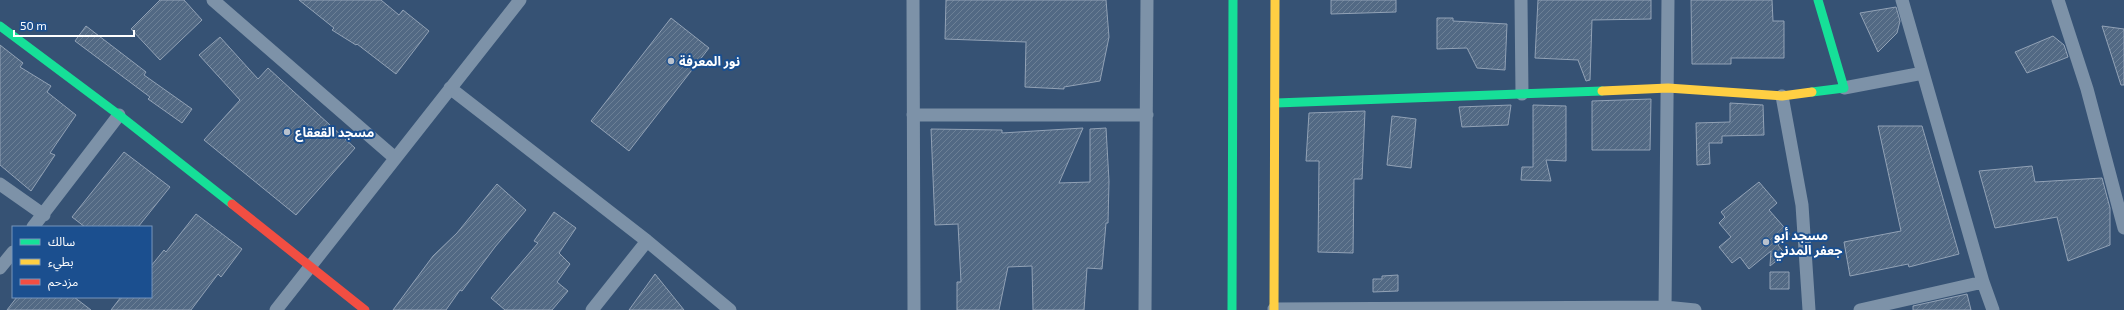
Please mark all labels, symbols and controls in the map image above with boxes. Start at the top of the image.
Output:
scale bar [14,12,134,38]
text: 50 m [20,18,47,32]
place label: نور المعرفة [679,53,740,69]
marker: نور المعرفة [666,56,676,66]
place label: مسجد القعقاع [295,124,374,142]
marker: مسجد القعقاع [282,127,292,137]
legend [12,226,152,298]
place label: مسجد أبو جعفر المدني [1774,227,1842,261]
text: سالك [48,234,75,248]
marker: مسجد أبو جعفر المدني [1761,237,1771,247]
text: بطيء [48,254,74,272]
text: مزدحم [48,274,78,291]

